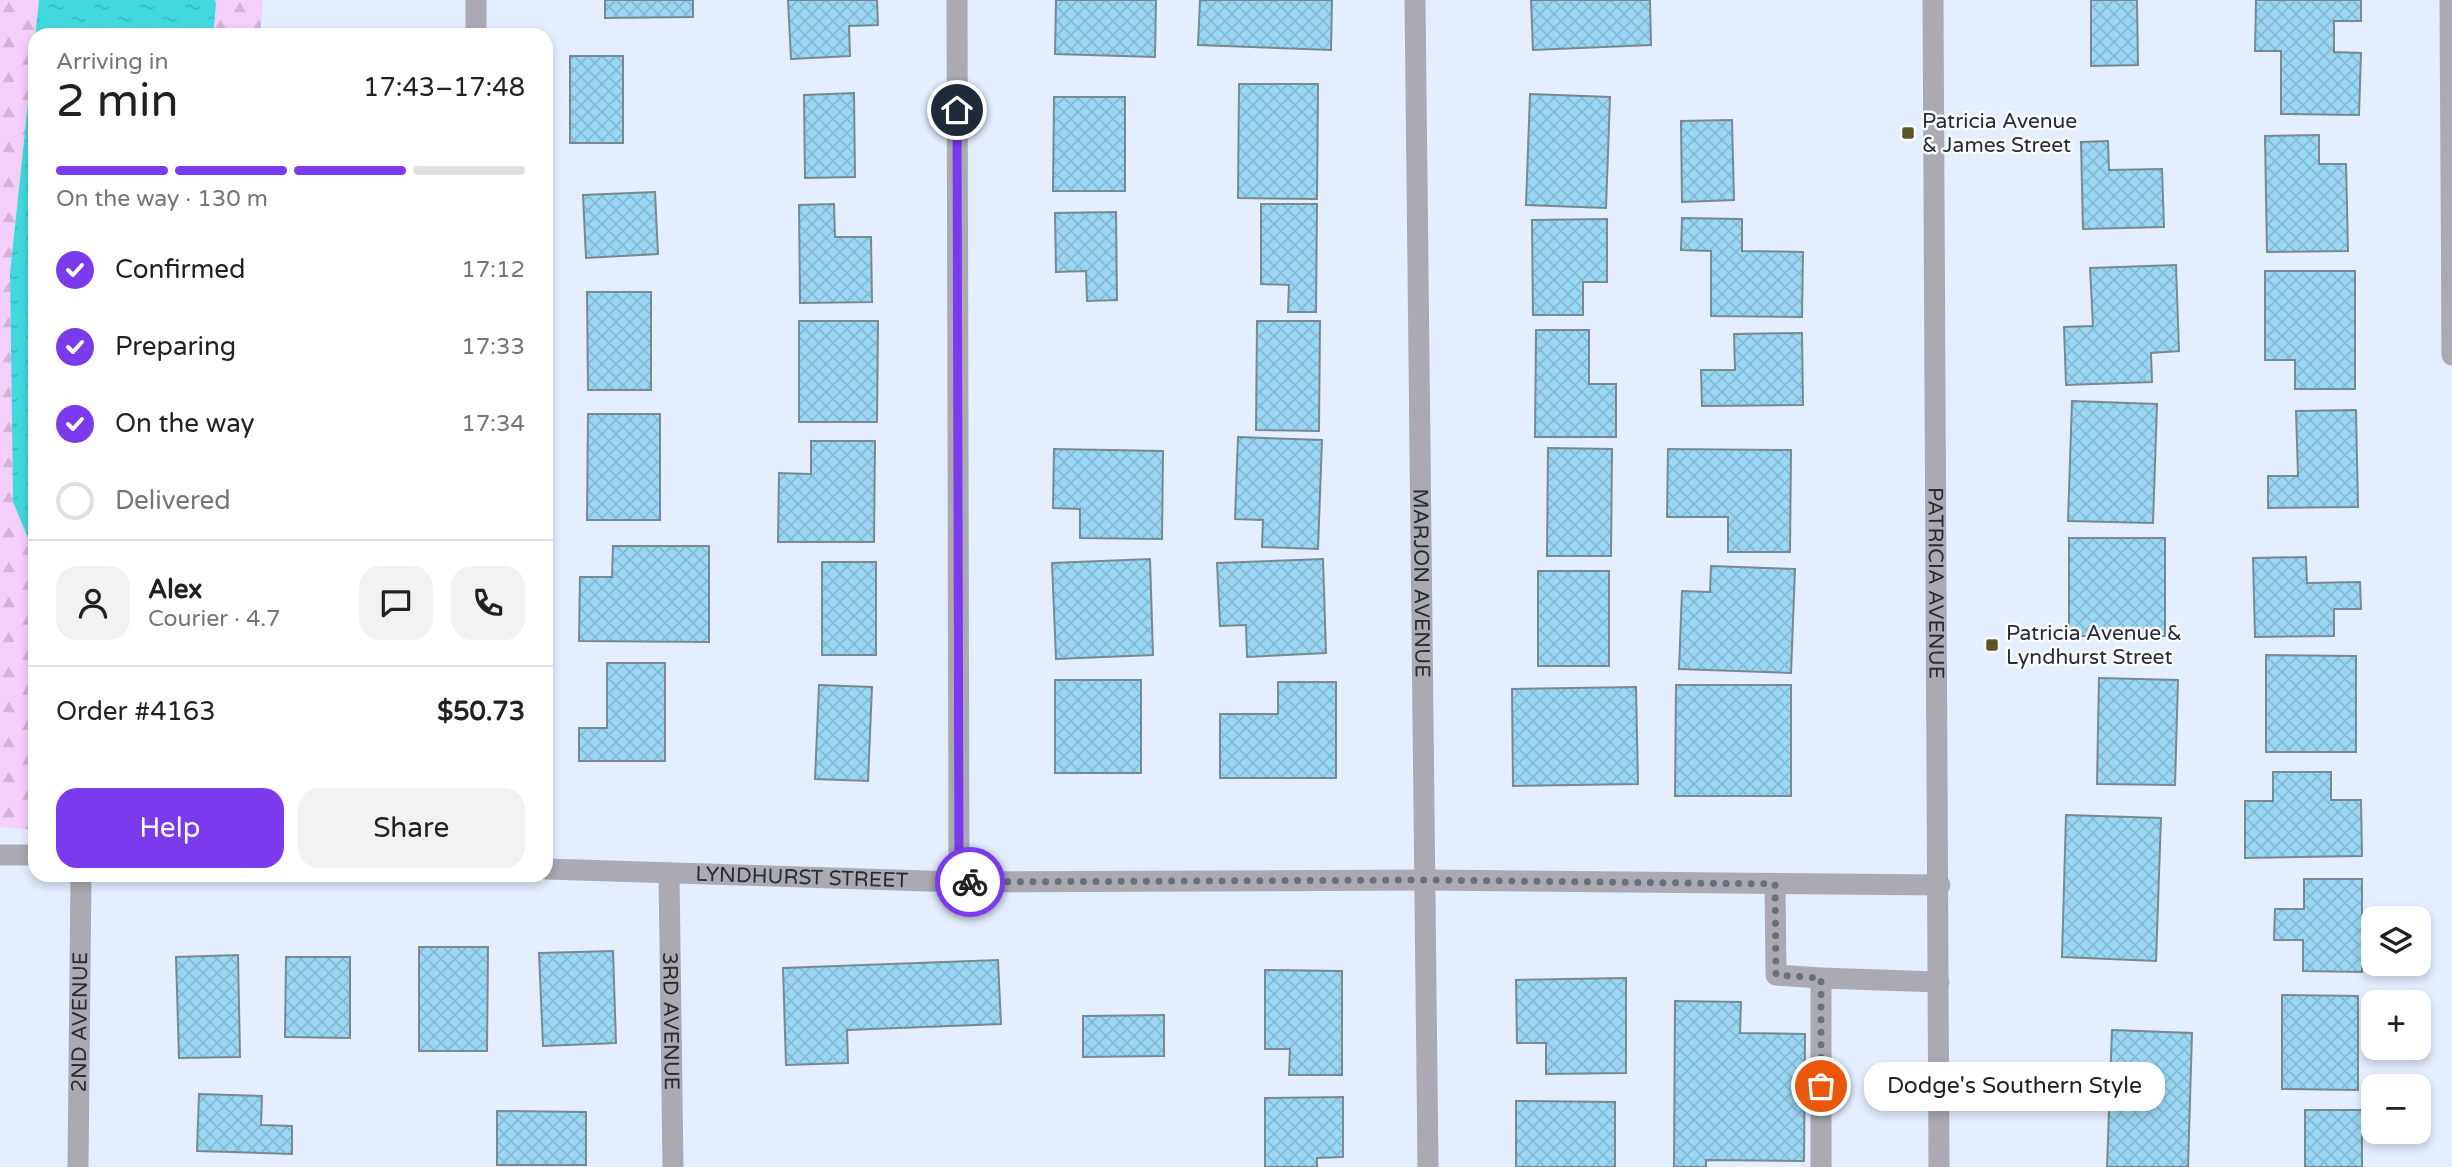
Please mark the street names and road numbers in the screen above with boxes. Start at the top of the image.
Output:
street label: PATRICIA AVENUE [1923,487,1948,679]
street label: MARJON AVENUE [1407,488,1435,678]
street label: LYNDHURST STREET [695,862,909,893]
street label: 2ND AVENUE [67,952,93,1092]
street label: 3RD AVENUE [657,952,684,1090]

